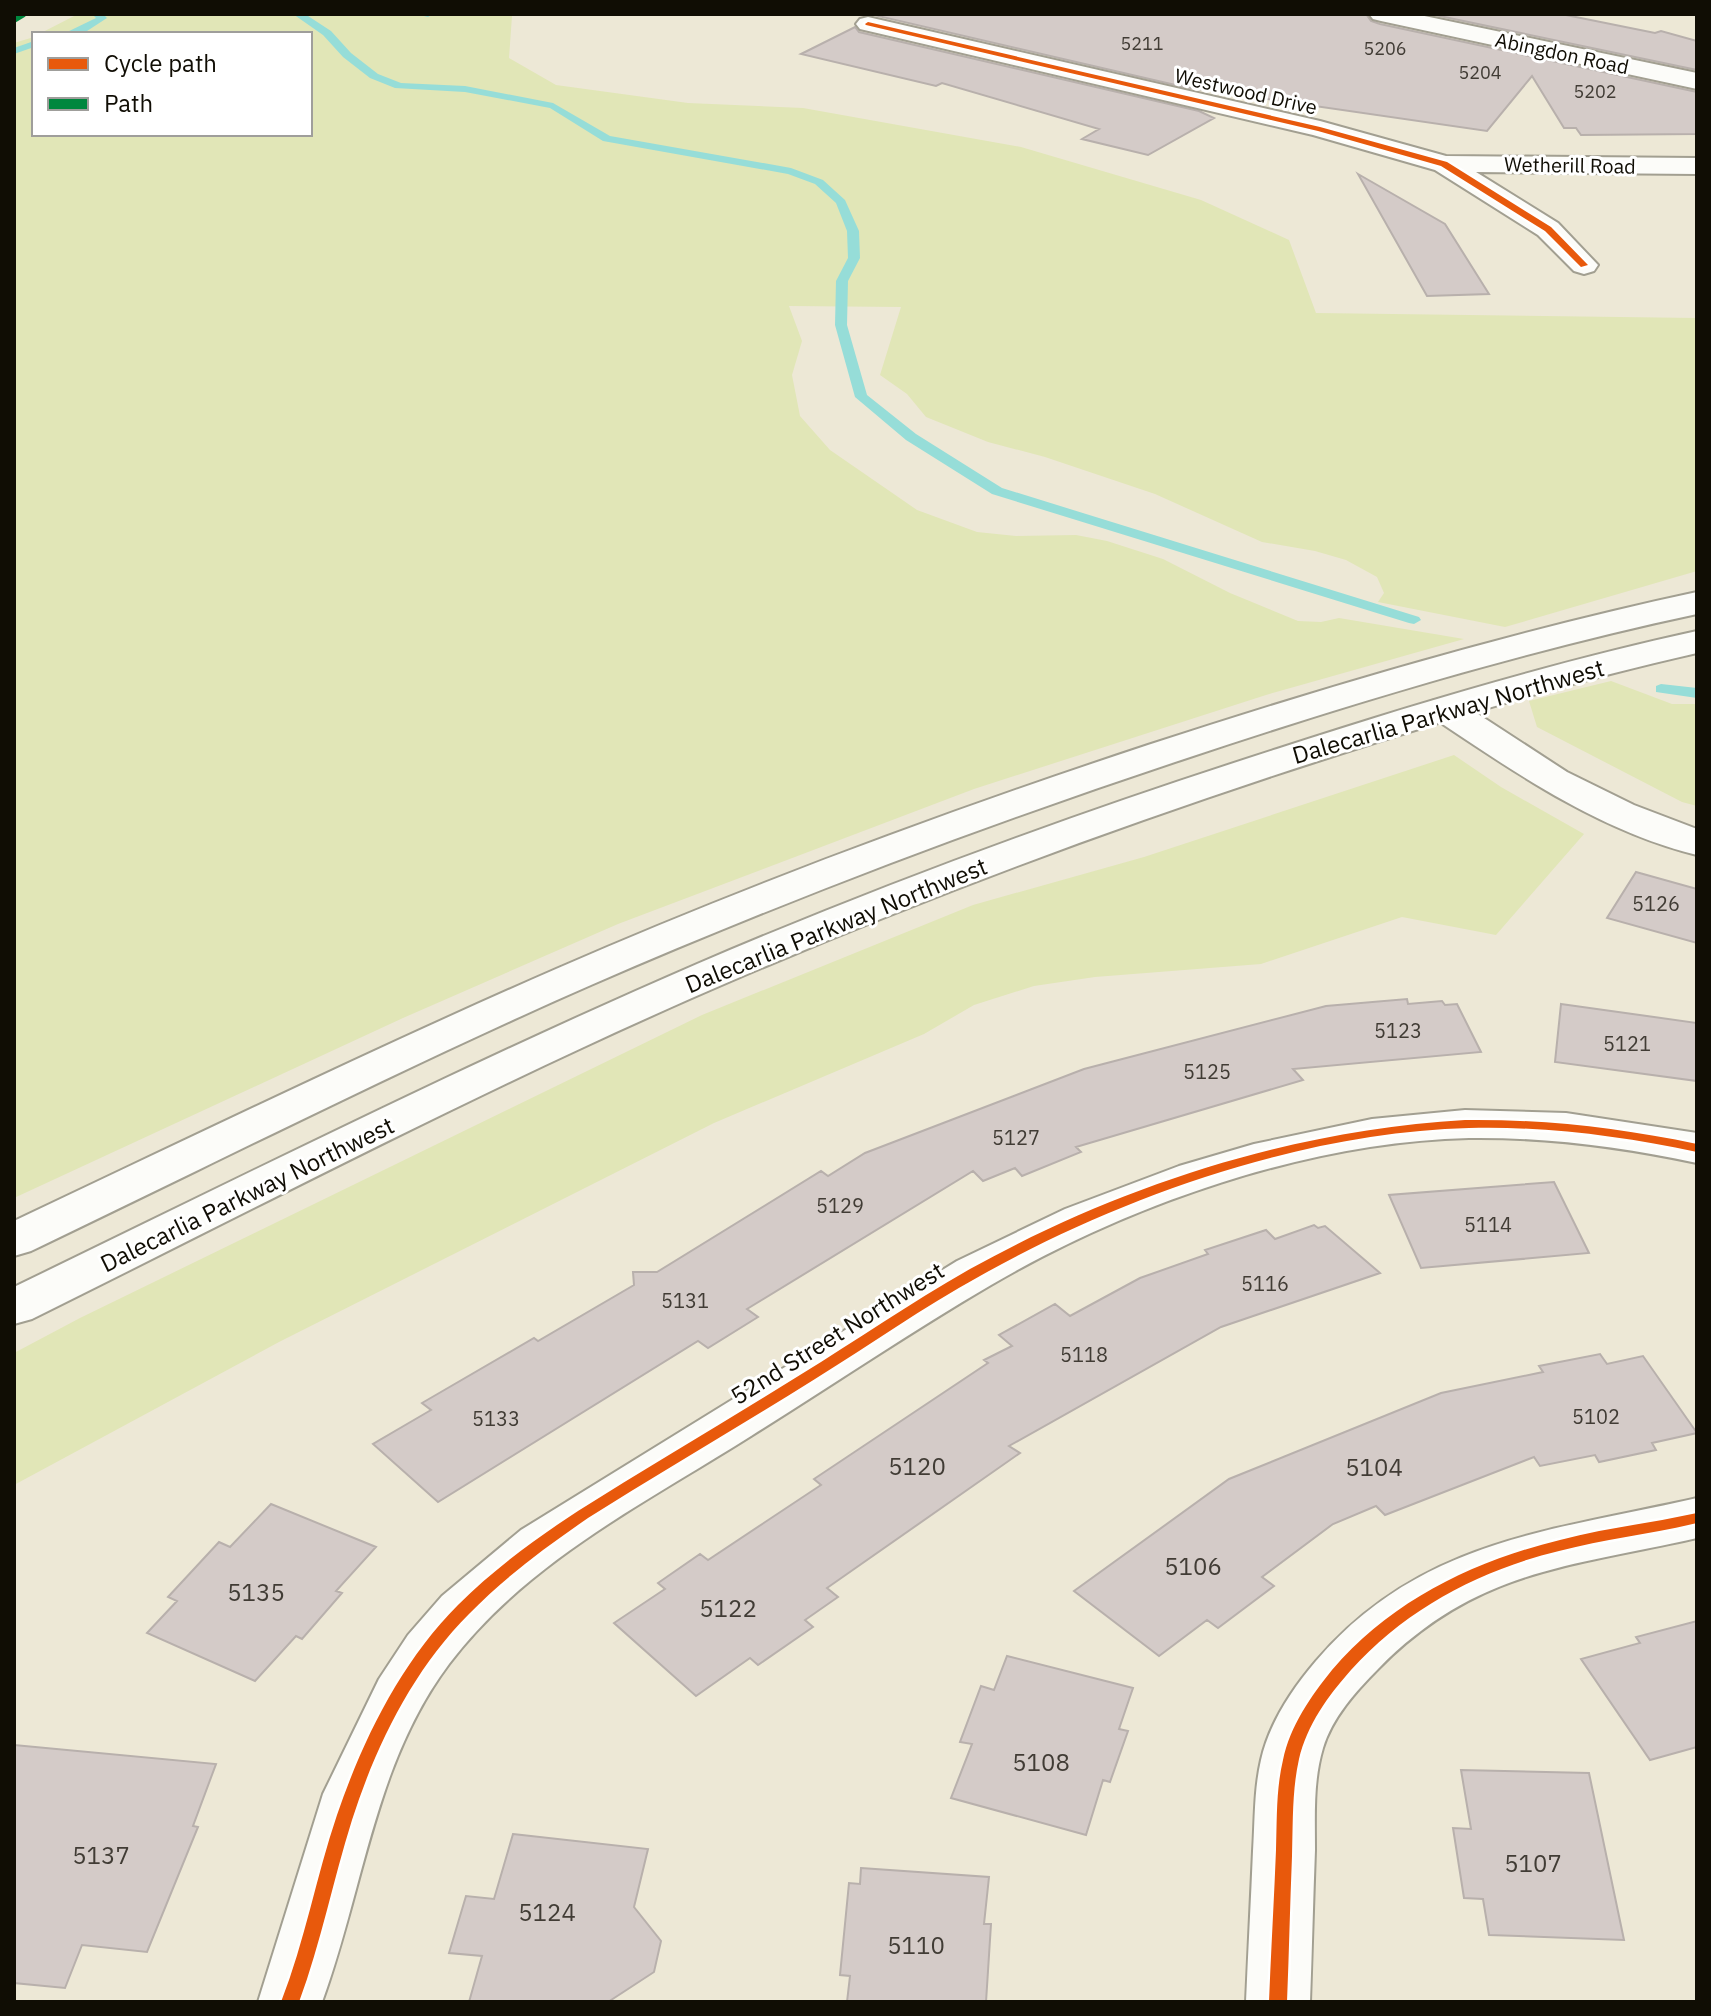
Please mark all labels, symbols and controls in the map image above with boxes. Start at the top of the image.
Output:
street label: Abingdon Road [1493,26,1631,80]
legend [32,32,312,136]
house number: 5211 [1120,32,1164,55]
house number: 5206 [1363,37,1407,60]
text: Cycle path [104,47,217,79]
street label: Westwood Drive [1172,61,1320,121]
house number: 5204 [1458,61,1502,84]
house number: 5202 [1573,80,1617,103]
text: Path [104,87,153,119]
street label: Wetherill Road [1504,150,1636,180]
street label: Dalecarlia Parkway Northwest [1288,651,1608,771]
street label: Dalecarlia Parkway Northwest [680,850,992,1000]
house number: 5126 [1632,890,1680,917]
house number: 5123 [1374,1017,1422,1044]
house number: 5121 [1603,1030,1651,1057]
house number: 5125 [1183,1058,1231,1085]
street label: Dalecarlia Parkway Northwest [95,1109,399,1279]
house number: 5127 [992,1124,1040,1151]
house number: 5129 [816,1192,864,1219]
house number: 5114 [1464,1211,1512,1238]
street label: 52nd Street Northwest [724,1254,950,1412]
house number: 5116 [1241,1270,1289,1297]
house number: 5131 [661,1287,709,1314]
house number: 5118 [1060,1341,1108,1368]
house number: 5102 [1572,1403,1620,1430]
house number: 5133 [472,1405,520,1432]
house number: 5120 [888,1450,946,1482]
house number: 5104 [1345,1451,1403,1483]
house number: 5106 [1164,1550,1222,1582]
house number: 5135 [227,1576,285,1608]
house number: 5122 [699,1592,757,1624]
house number: 5108 [1012,1746,1070,1778]
house number: 5137 [72,1839,130,1871]
house number: 5107 [1504,1847,1562,1879]
house number: 5124 [518,1896,576,1928]
house number: 5110 [887,1929,945,1961]

